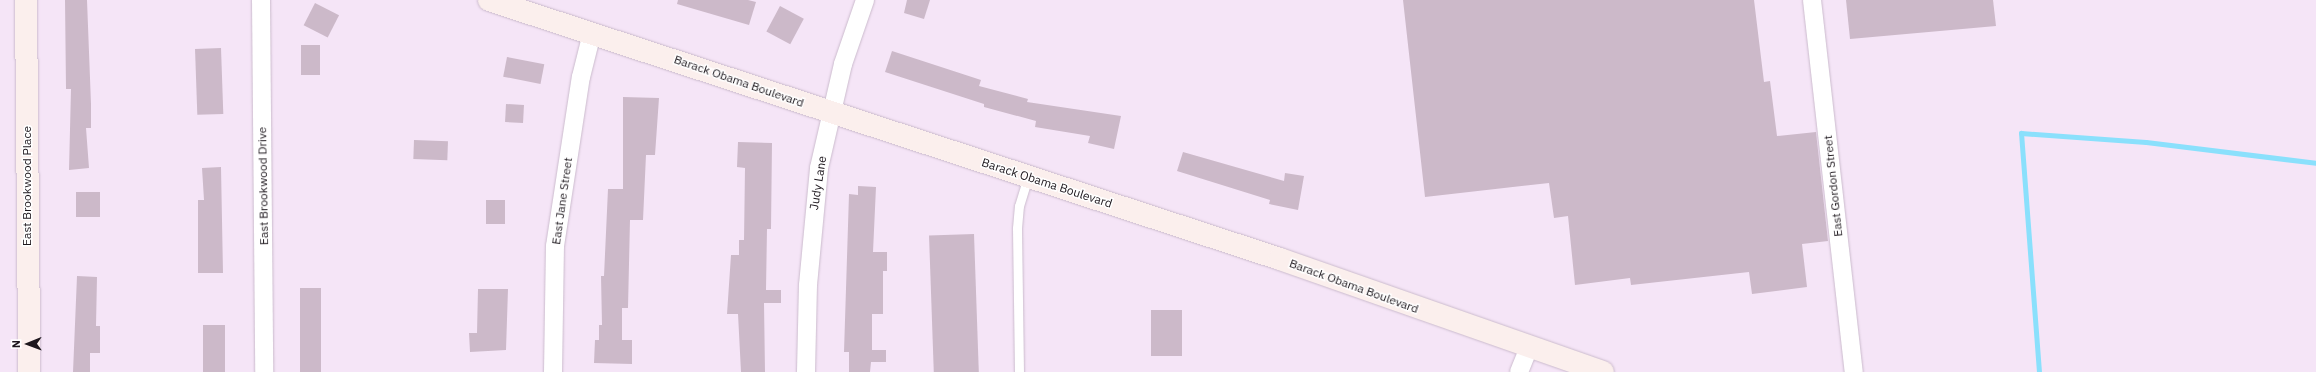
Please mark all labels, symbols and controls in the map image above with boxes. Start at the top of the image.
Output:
street label: Barack Obama Boulevard [672,52,806,110]
street label: East Brookwood Place [20,126,34,246]
street label: East Brookwood Drive [255,127,271,245]
street label: East Gordon Street [1821,135,1845,237]
street label: Judy Lane [807,155,829,211]
street label: Barack Obama Boulevard [980,155,1114,211]
street label: East Jane Street [549,156,575,246]
street label: Barack Obama Boulevard [1287,256,1421,316]
north arrow [8,324,48,364]
text: N [9,340,23,348]

